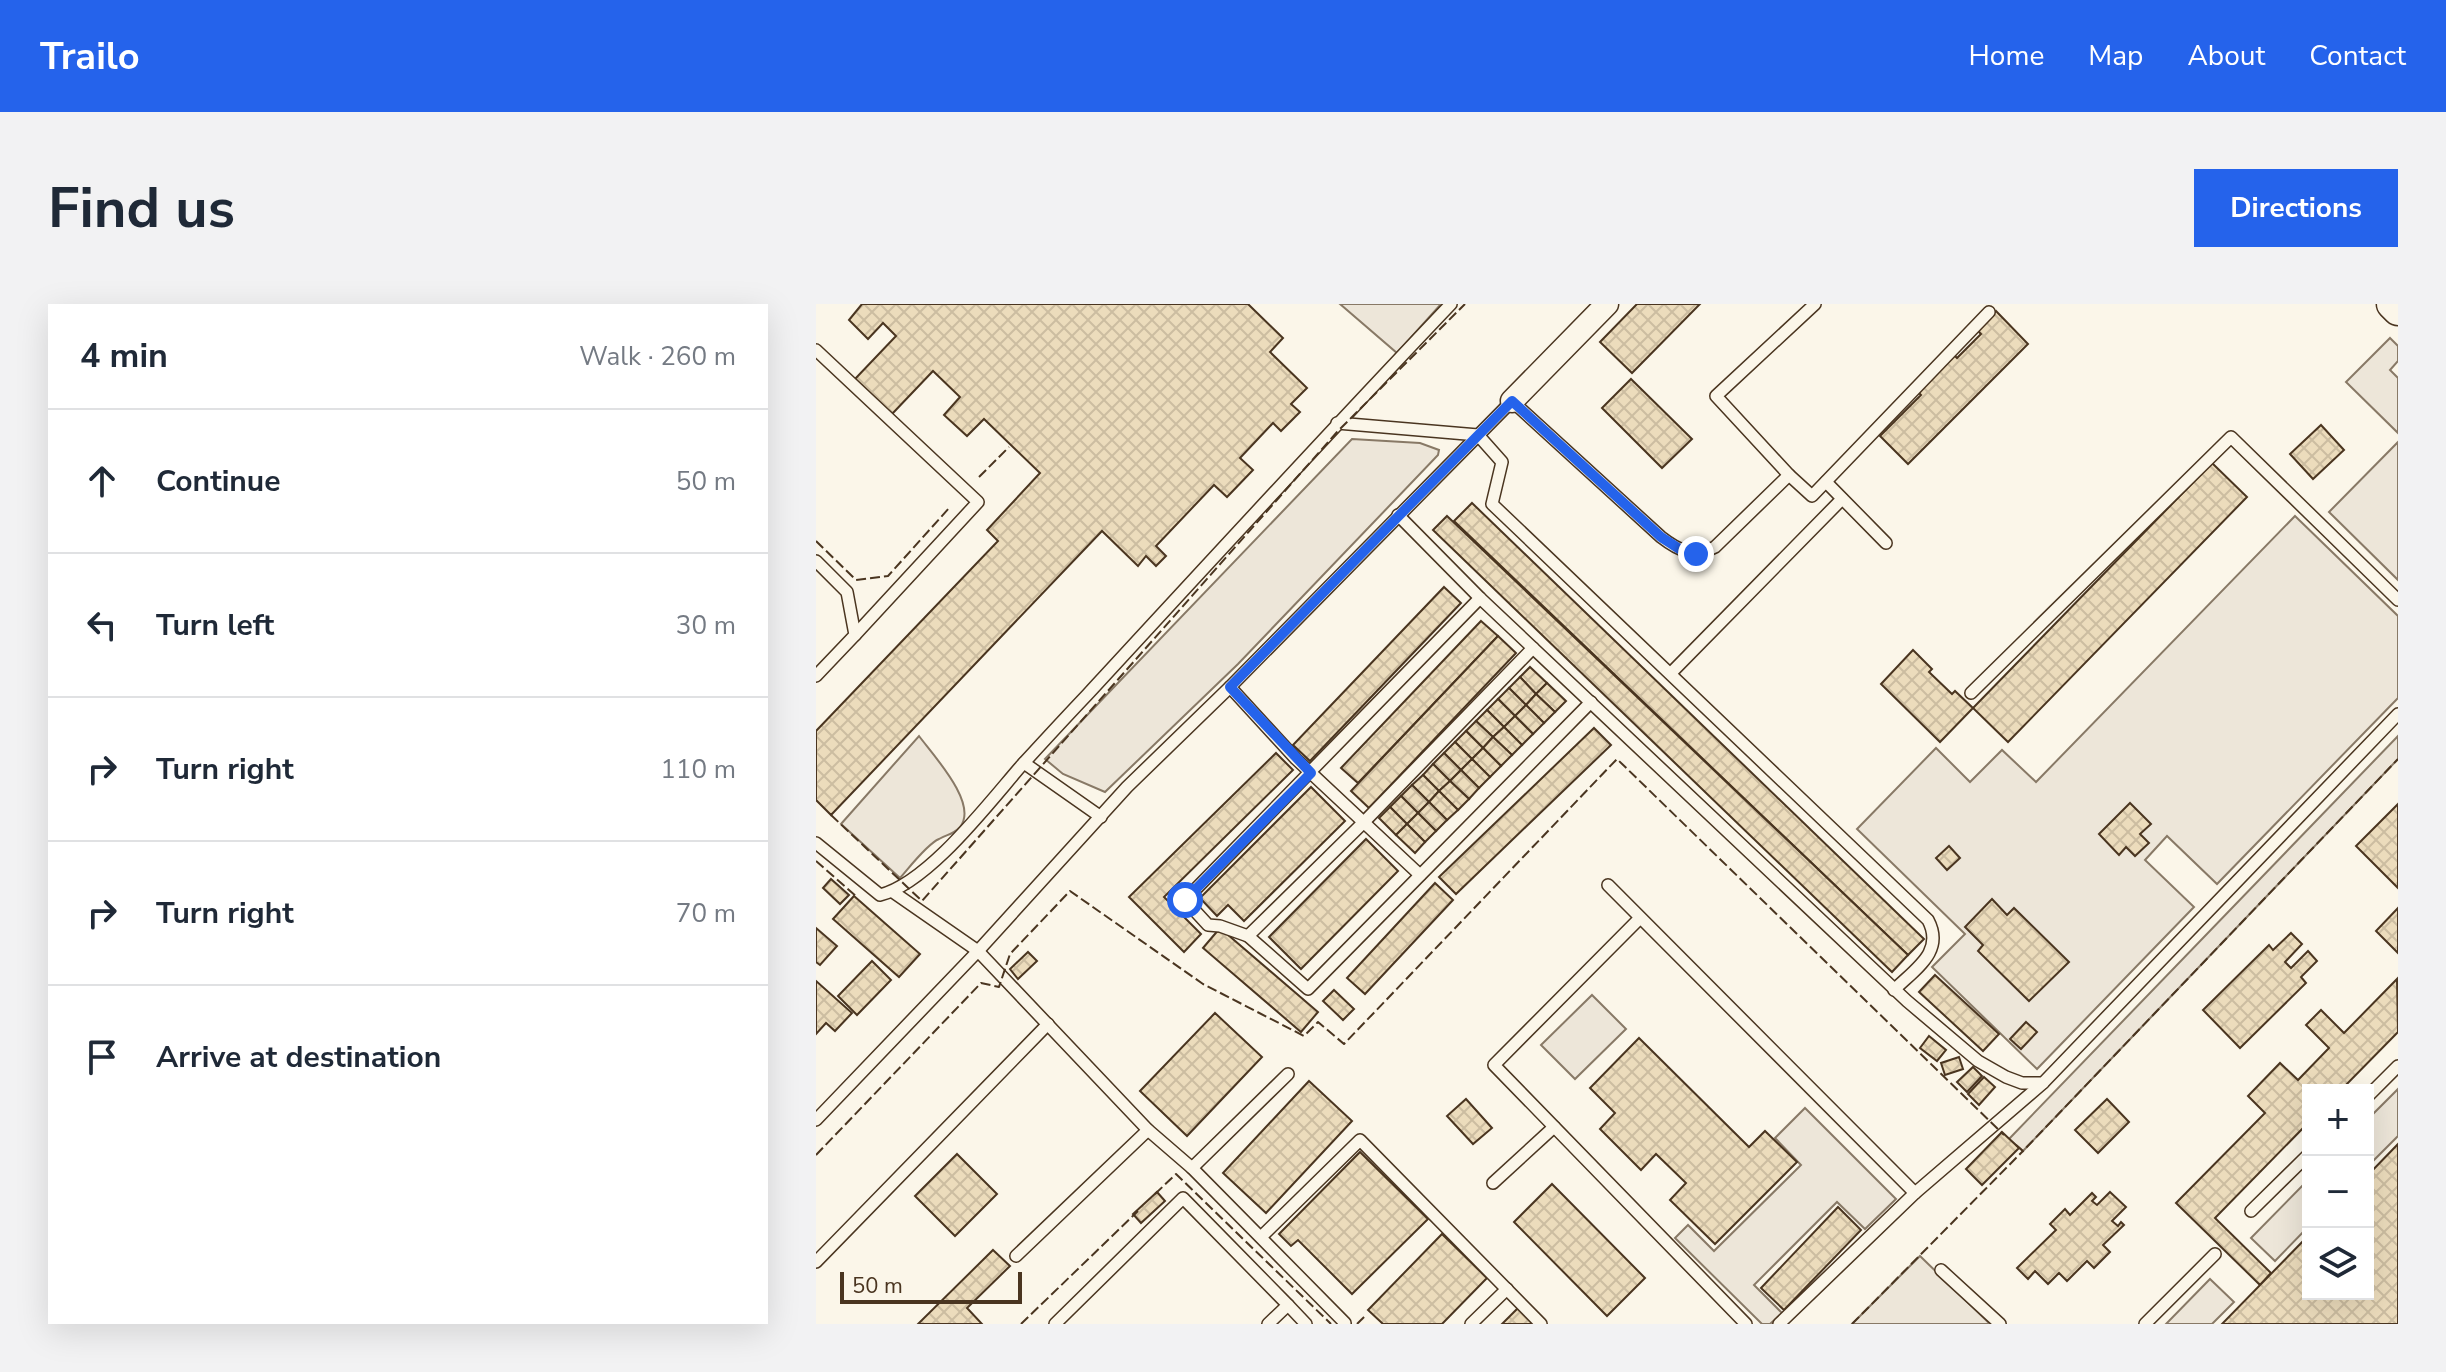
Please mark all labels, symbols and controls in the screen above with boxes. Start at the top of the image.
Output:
text: Trailo [40,31,140,82]
text: Home [1969,37,2044,75]
text: Map [2088,37,2143,75]
text: About [2187,37,2265,75]
text: Contact [2309,37,2406,75]
button: Directions [2194,169,2398,247]
text: Find us [48,170,235,247]
text: 4 min [80,333,168,379]
text: Walk · 260 m [579,339,736,374]
icon: ahead [80,459,124,503]
text: Continue [156,461,281,502]
text: 50 m [676,464,736,499]
route end [1678,536,1714,572]
icon: left [80,603,124,647]
text: Turn left [156,605,274,646]
text: 30 m [676,608,736,643]
icon: right [80,747,124,791]
text: Turn right [156,749,294,790]
text: 110 m [660,752,736,787]
route start [1167,882,1203,918]
icon: right [80,891,124,935]
text: Turn right [156,893,294,934]
text: 70 m [676,896,736,931]
icon: arrive [80,1035,124,1079]
text: Arrive at destination [156,1037,441,1078]
map controls [2302,1084,2374,1300]
button: + [2302,1084,2374,1156]
button: − [2302,1156,2374,1228]
button: layers [2302,1228,2374,1300]
scale bar [840,1268,1022,1304]
text: 50 m [852,1271,903,1301]

